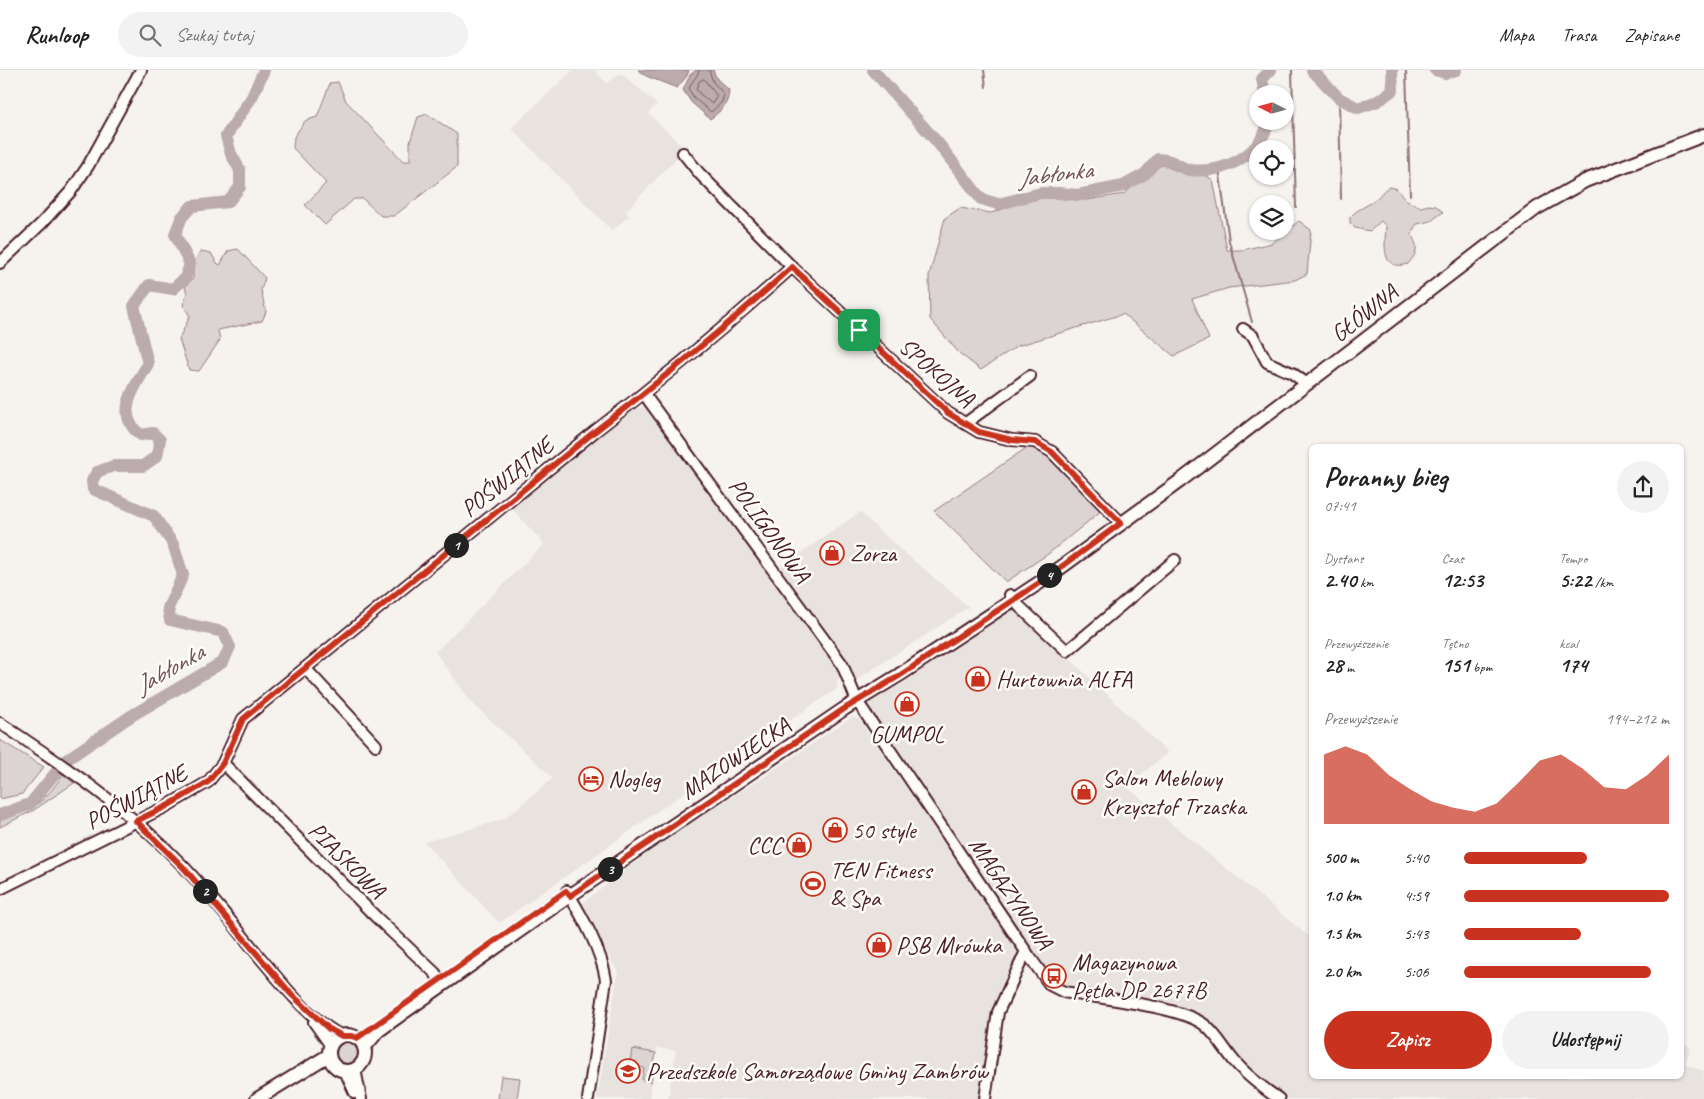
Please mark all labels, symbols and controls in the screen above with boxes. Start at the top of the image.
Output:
search box [118,12,468,57]
text: Runloop [25,20,88,50]
icon: search [136,21,164,49]
text: Szukaj tutaj [176,23,253,47]
text: Mapa [1499,24,1534,46]
text: Trasa [1562,24,1596,46]
text: Zapisane [1624,24,1679,46]
north arrow [1249,85,1294,130]
map controls [1249,85,1294,240]
button: locate [1249,140,1294,185]
water label: Jabłonka [1014,153,1096,195]
button: layers [1249,195,1294,240]
street label: GŁÓWNA [1325,277,1404,348]
pin [838,309,880,351]
icon: arrive [845,316,873,344]
street label: SPOKOJNA [893,331,982,414]
street label: POŚWIĄTNE [454,428,562,524]
text: Poranny bieg [1324,459,1447,494]
button: share [1617,461,1669,513]
street label: POLIGONOWA [722,472,819,589]
text: 07:41 [1324,496,1356,516]
pin: 1 [444,532,468,558]
text: 1 [453,537,460,554]
place label: Zorza [850,538,897,568]
shop icon: Zorza [819,540,845,566]
text: Dystans [1324,550,1364,567]
text: Czas [1442,550,1464,567]
text: Tempo [1559,550,1587,567]
pin: 4 [1036,562,1062,588]
text: 4 [1046,567,1053,584]
text: 2.40 [1324,567,1357,593]
text: 12:53 [1442,567,1483,593]
text: 5:22 [1559,567,1592,593]
text: km [1357,574,1374,591]
text: /km [1592,574,1613,591]
text: Przewyższenie [1324,635,1388,652]
text: Tętno [1442,635,1469,652]
text: kcal [1559,635,1578,652]
water label: Jabłonka [128,636,211,702]
text: 28 [1324,652,1343,678]
text: 151 [1442,652,1470,678]
text: 174 [1559,652,1588,678]
text: m [1343,659,1354,676]
text: bpm [1470,659,1492,676]
place label: Hurtownia ALFA [996,664,1133,694]
shop icon: Hurtownia ALFA [965,666,991,692]
shop icon: GUMPOL [894,691,920,717]
text: Przewyższenie [1324,709,1397,729]
text: 194–212 m [1606,709,1669,729]
street label: MAZOWIECKA [674,710,796,806]
place label: GUMPOL [870,719,944,749]
street label: POŚWIĄTNE [80,756,195,836]
place label: Salon Meblowy Krzysztof Trzaska [1102,763,1248,821]
place label: Nogleg [608,764,661,794]
hotel icon: Nogleg [578,766,604,792]
shop icon: Salon Meblowy Krzysztof Trzaska [1071,779,1097,805]
street label: PIASKOWA [302,815,392,905]
place label: 50 style [852,815,918,845]
shop icon: 50 style [822,817,848,843]
place label: CCC [748,830,784,860]
street label: MAGAZYNOWA [962,831,1060,956]
shop icon: CCC [786,832,812,858]
text: 500 m [1324,848,1358,868]
text: 5:40 [1404,848,1429,868]
place label: TEN Fitness & Spa [830,855,934,913]
pin: 3 [598,856,622,882]
text: 3 [607,861,614,878]
sports icon: TEN Fitness & Spa [800,871,826,897]
pin: 2 [192,878,218,904]
text: 2 [202,883,209,900]
text: 1.0 km [1324,886,1361,906]
text: 4:59 [1404,886,1429,906]
text: 1.5 km [1324,924,1361,944]
text: 5:43 [1404,924,1429,944]
place label: PSB Mrówka [896,930,1003,960]
shop icon: PSB Mrówka [866,932,892,958]
place label: Magazynowa Pętla DP 2677B [1072,947,1207,1005]
text: 2.0 km [1324,962,1361,982]
text: 5:06 [1404,962,1429,982]
bus stop icon: Magazynowa Pętla DP 2677B [1041,963,1067,989]
button: Zapisz [1324,1011,1492,1069]
button: Udostępnij [1502,1011,1669,1069]
place label: Przedszkole Samorządowe Gminy Zambrów [646,1056,989,1086]
school or university icon: Przedszkole Samorządowe Gminy Zambrów [615,1058,641,1084]

